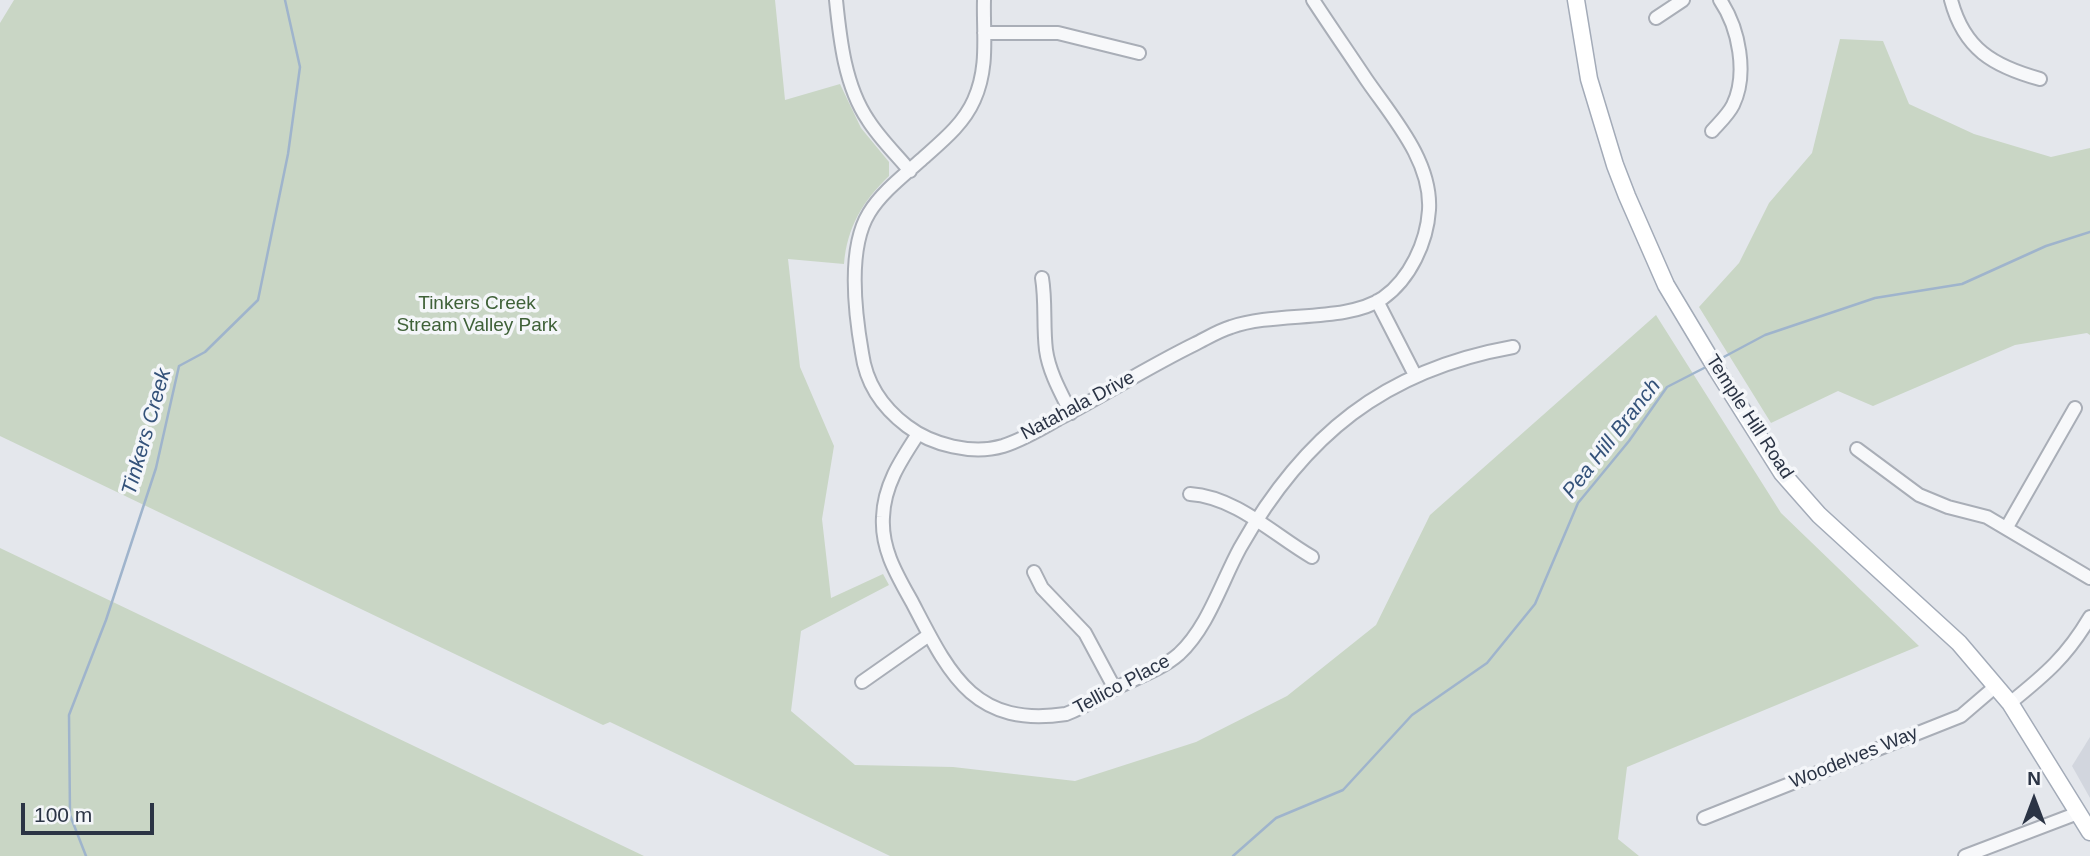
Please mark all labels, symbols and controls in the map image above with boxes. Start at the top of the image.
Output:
park label: Tinkers Creek Stream Valley Park [396,293,558,337]
street label: Temple Hill Road [1700,351,1798,483]
water label: Tinkers Creek [117,366,177,498]
street label: Natahala Drive [1017,366,1139,446]
water label: Pea Hill Branch [1558,374,1666,504]
street label: Tellico Place [1070,650,1174,720]
street label: Woodelves Way [1787,722,1921,794]
north arrow [1999,765,2069,835]
text: N [2027,768,2041,789]
scale bar [24,790,158,834]
text: 100 m [34,803,92,826]

